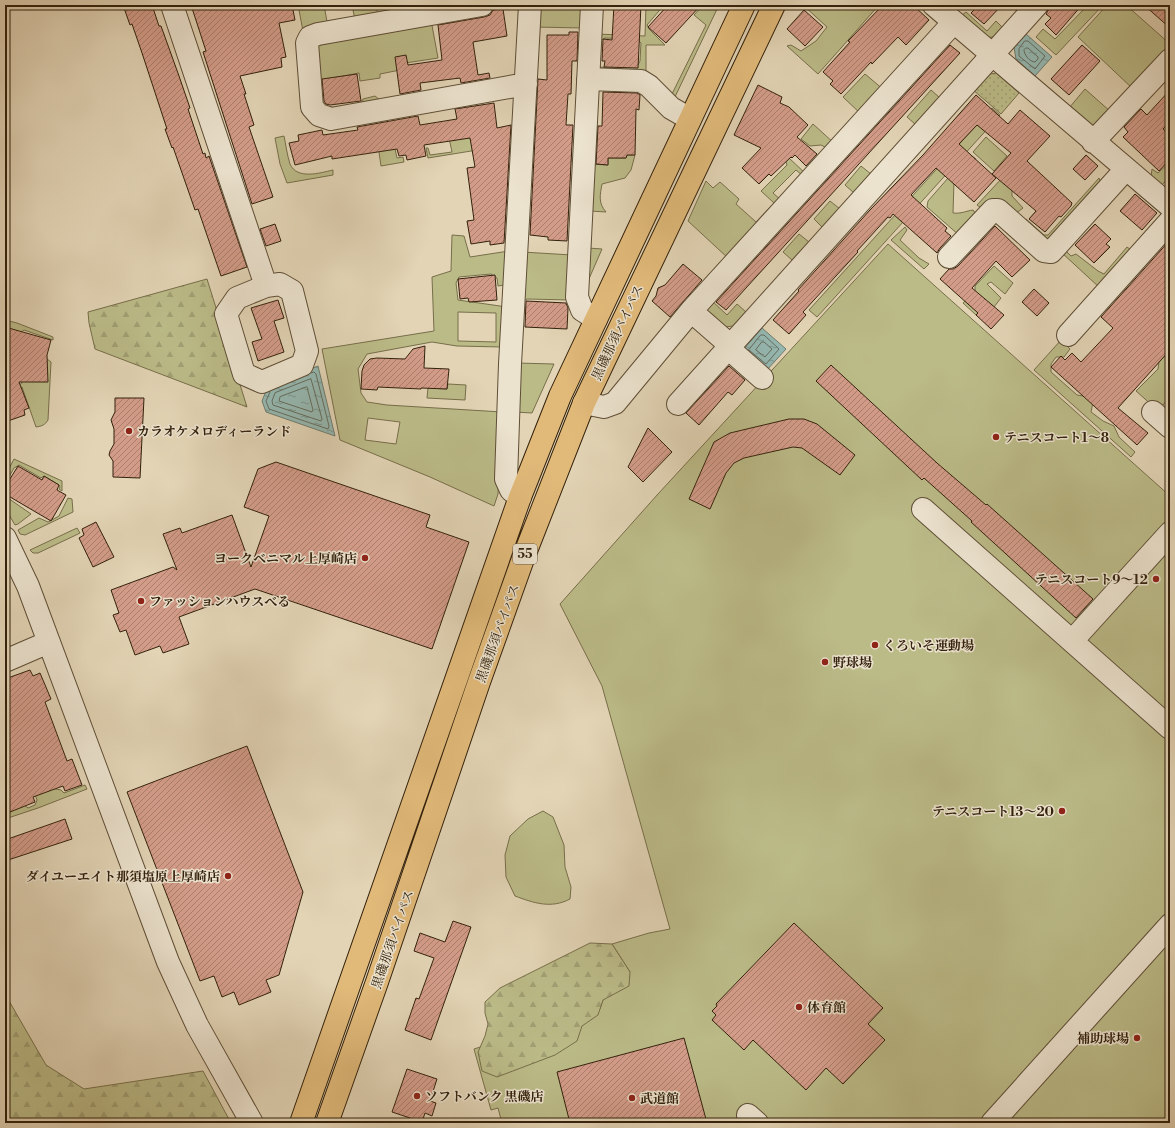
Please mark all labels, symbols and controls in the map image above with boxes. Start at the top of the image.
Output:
street label: 黒磯那須バイパス [589,282,647,383]
place label: カラオケメロディーランド [137,424,291,440]
marker: カラオケメロディーランド [124,426,134,436]
place label: テニスコート1～8 [1004,430,1109,446]
marker: テニスコート1～8 [991,432,1001,442]
road number: 55 [513,544,537,564]
place label: ヨークベニマル上厚崎店 [214,551,357,567]
marker: ヨークベニマル上厚崎店 [360,553,370,563]
place label: テニスコート9～12 [1035,572,1148,588]
marker: テニスコート9～12 [1151,574,1161,584]
street label: 黒磯那須バイパス [473,582,523,685]
place label: ファッションハウスべる [149,594,290,610]
marker: ファッションハウスべる [136,596,146,606]
place label: くろいそ運動場 [883,638,974,654]
marker: くろいそ運動場 [870,640,880,650]
place label: 野球場 [833,655,872,671]
marker: 野球場 [820,657,830,667]
place label: テニスコート13～20 [932,804,1054,820]
marker: テニスコート13～20 [1057,806,1067,816]
place label: ダイユーエイト那須塩原上厚崎店 [26,869,220,885]
marker: ダイユーエイト那須塩原上厚崎店 [223,871,233,881]
street label: 黒磯那須バイパス [368,888,417,991]
place label: 体育館 [807,1000,846,1016]
marker: 体育館 [794,1002,804,1012]
place label: 補助球場 [1077,1031,1129,1047]
marker: 補助球場 [1132,1033,1142,1043]
place label: ソフトバンク 黒磯店 [425,1089,544,1105]
marker: ソフトバンク 黒磯店 [412,1091,422,1101]
place label: 武道館 [640,1091,679,1107]
marker: 武道館 [627,1093,637,1103]

